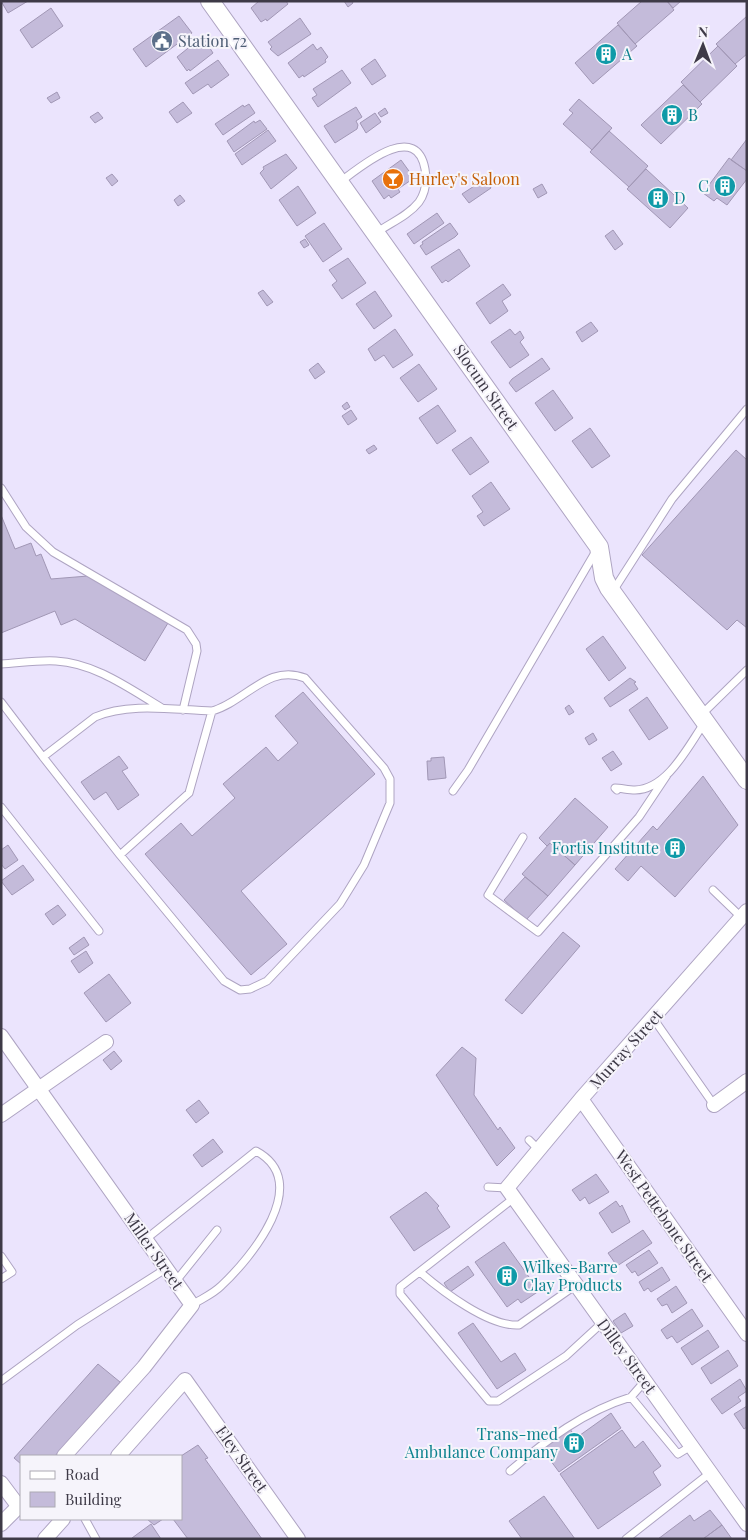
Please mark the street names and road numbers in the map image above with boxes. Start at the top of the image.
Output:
street label: Slocum Street [449,340,524,434]
street label: Murray Street [584,1004,667,1093]
street label: West Pettebone Street [610,1145,718,1286]
street label: Miller Street [120,1208,189,1294]
street label: Dilley Street [593,1314,662,1398]
street label: Eley Street [212,1421,273,1496]

